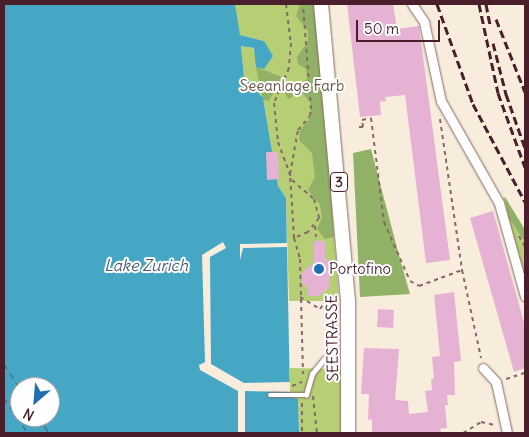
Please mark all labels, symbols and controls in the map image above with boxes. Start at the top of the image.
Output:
scale bar [359,10,443,42]
text: 50 m [364,19,399,38]
park label: Seeanlage Farb [240,77,344,95]
road number: 3 [329,170,349,193]
water label: Lake Zurich [104,255,188,275]
place label: Portofino [329,260,391,278]
marker: Portofino [313,263,325,275]
street label: SEESTRASSE [322,295,342,381]
north arrow [10,377,60,427]
text: N [20,404,37,425]

